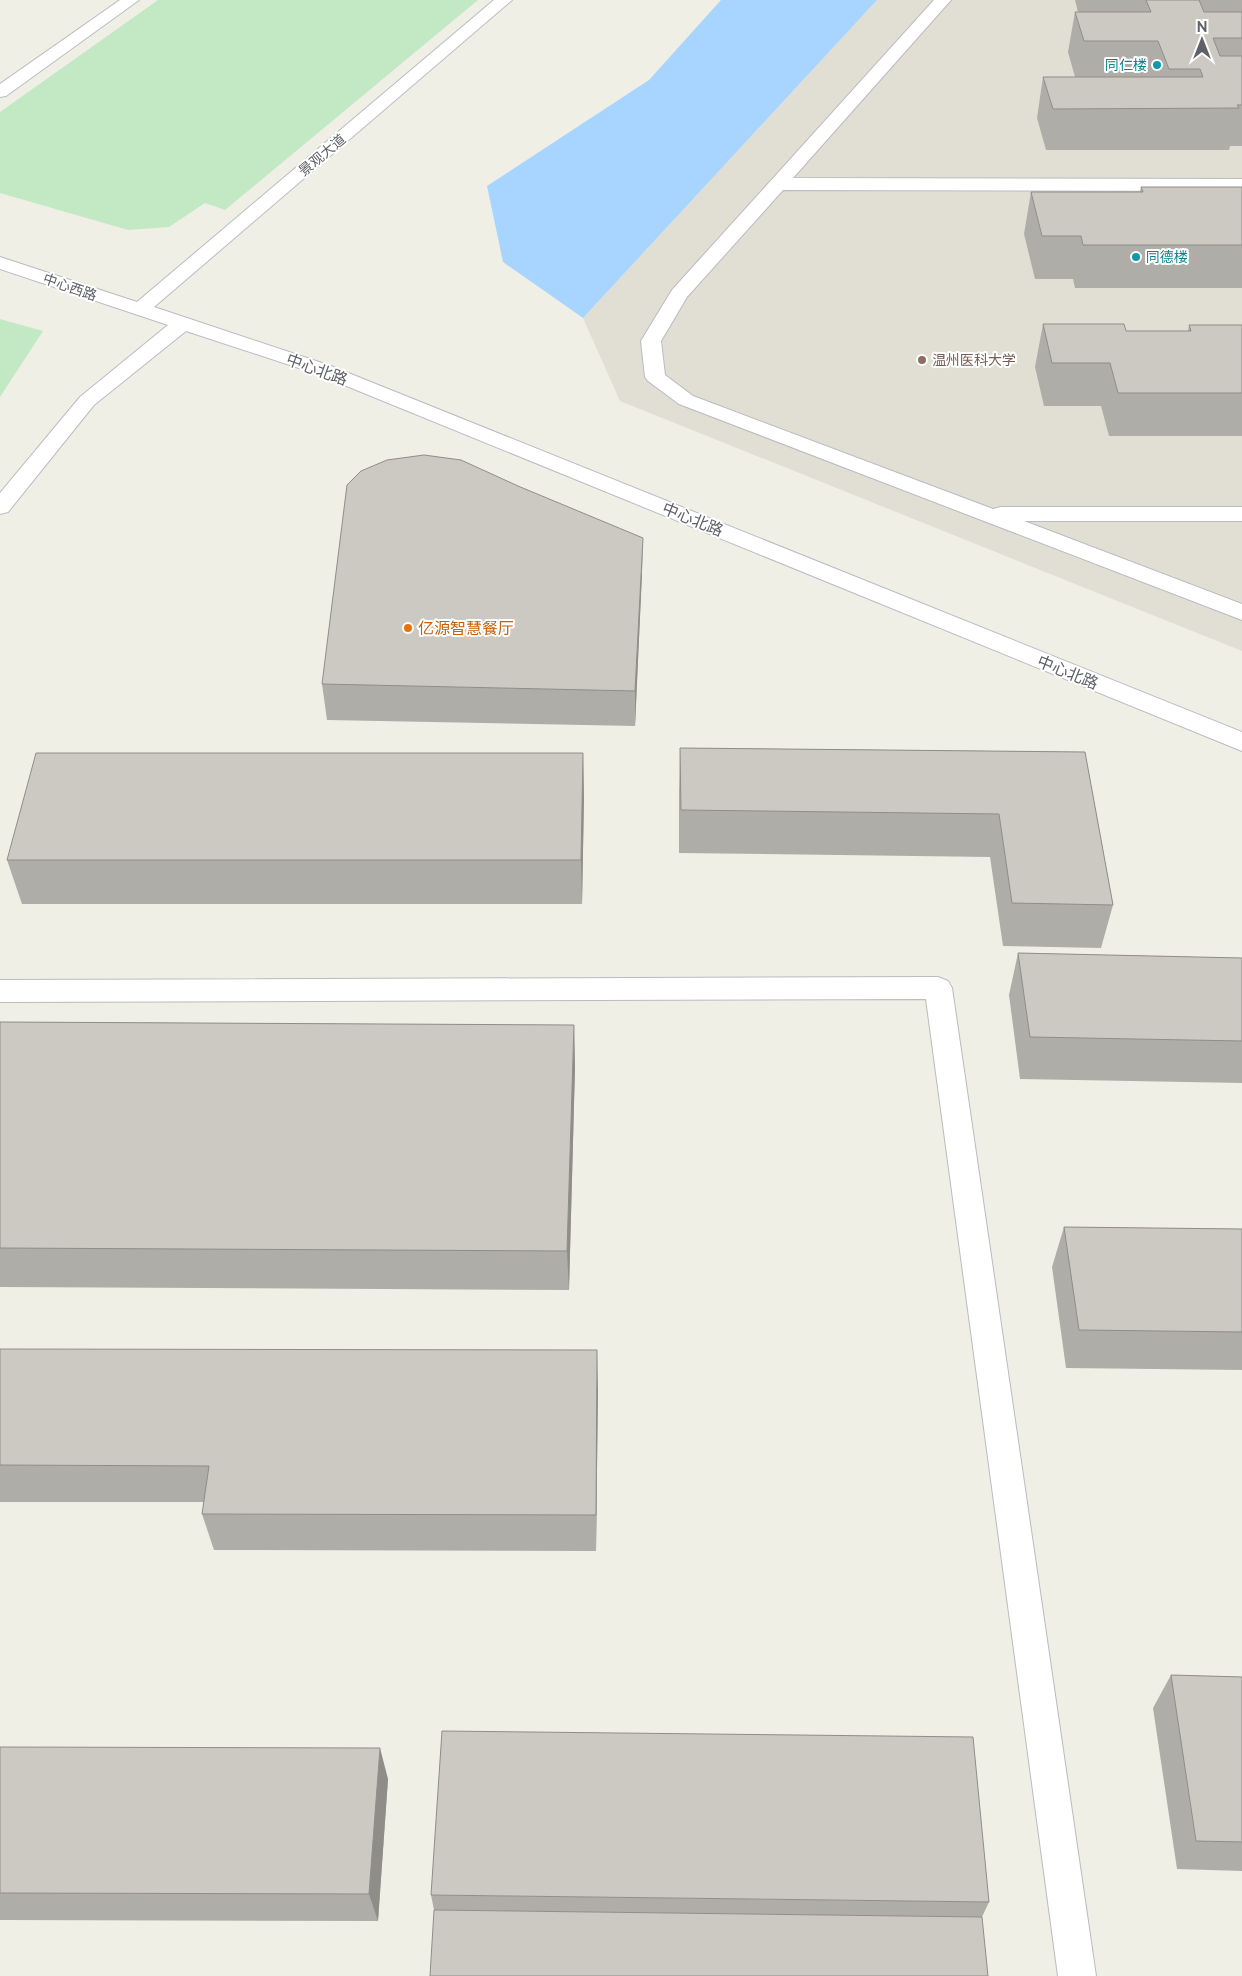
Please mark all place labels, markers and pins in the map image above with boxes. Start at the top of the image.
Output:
place label: 同仁楼 [1105,57,1147,73]
marker: 同仁楼 [1151,59,1163,71]
place label: 同德楼 [1146,249,1188,265]
marker: 同德楼 [1130,251,1142,263]
place label: 温州医科大学 [932,352,1016,368]
marker: 温州医科大学 [916,354,928,366]
place label: 亿源智慧餐厅 [418,619,514,638]
marker: 亿源智慧餐厅 [402,622,414,634]

